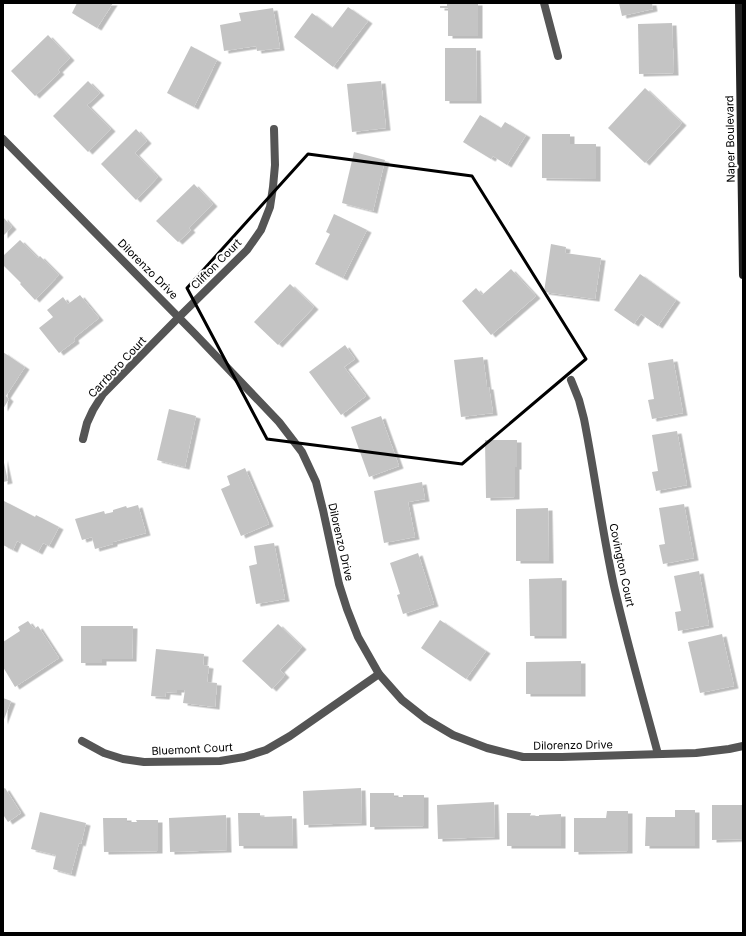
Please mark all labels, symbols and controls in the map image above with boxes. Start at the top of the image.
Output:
street label: Naper Boulevard [722,95,738,183]
street label: Dilorenzo Drive [115,236,181,302]
street label: Clifton Court [188,236,244,292]
street label: Carrboro Court [85,333,149,401]
street label: Dilorenzo Drive [325,502,357,582]
street label: Covington Court [606,522,638,609]
street label: Dilorenzo Drive [533,737,613,753]
street label: Bluemont Court [151,740,233,758]

